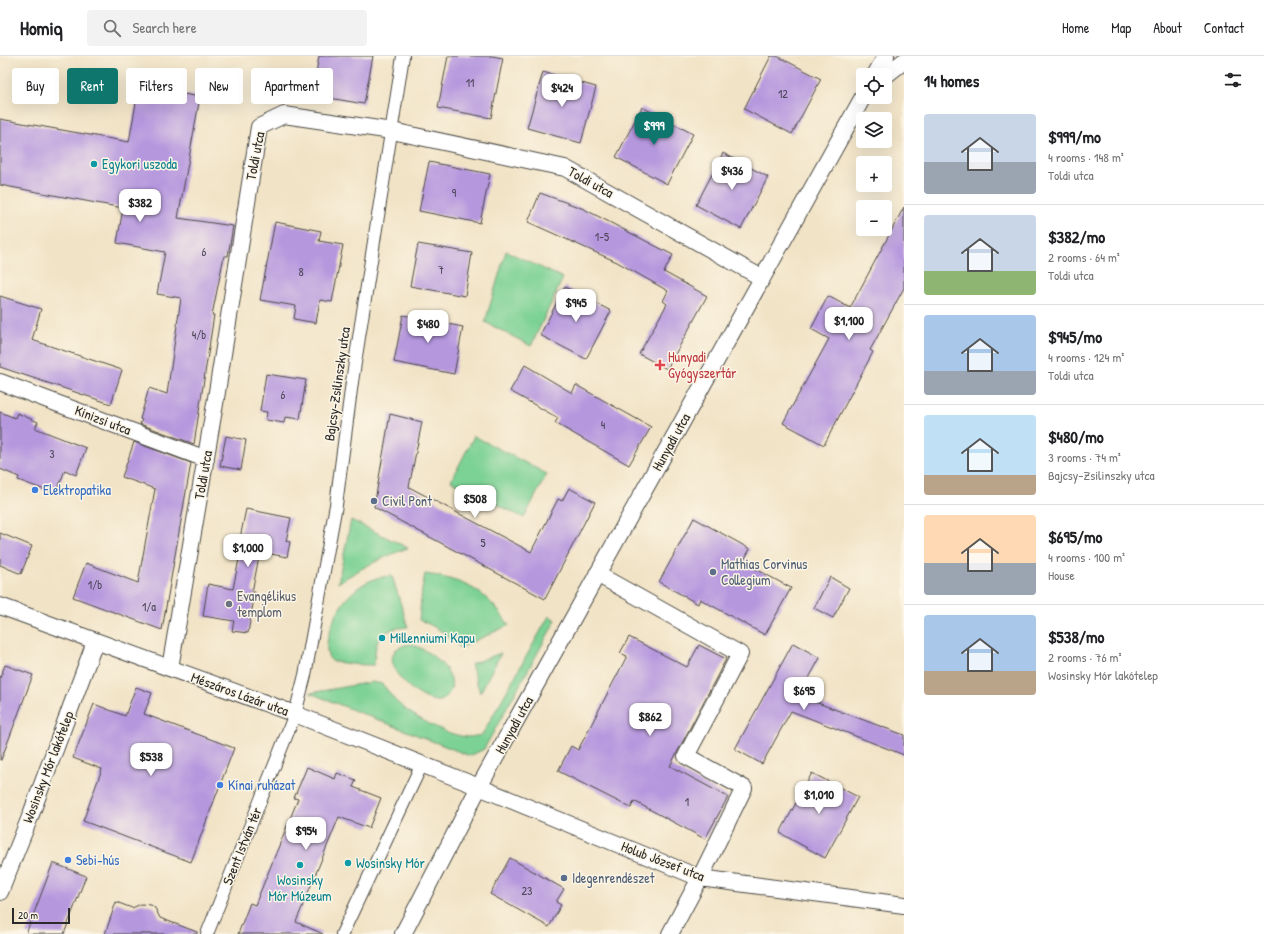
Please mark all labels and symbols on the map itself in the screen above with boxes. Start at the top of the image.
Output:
house number: 11 [466,74,474,91]
pin: $424 [538,74,586,108]
house number: 12 [778,85,788,102]
pin: $999 [630,112,678,146]
street label: Toldi utca [241,130,269,182]
place label: Egykori uszoda [102,154,178,174]
pin: $436 [708,157,756,191]
marker: Egykori uszoda [89,159,99,169]
street label: Toldi utca [565,161,618,202]
house number: 9 [452,184,457,201]
pin: $382 [116,189,164,223]
house number: 1-5 [595,228,609,245]
house number: 6 [202,243,207,260]
house number: 7 [438,261,444,278]
house number: 8 [298,263,304,280]
pin: $945 [552,289,600,323]
pin: $1,100 [816,307,882,341]
pin: $480 [404,310,452,344]
street label: Bajcsy-Zsilinszky utca [319,325,355,442]
house number: 4/b [192,326,206,343]
place label: Hunyadi Gyógyszertár [668,347,737,383]
marker: Hunyadi Gyógyszertár [655,360,665,370]
house number: 6 [281,386,286,403]
street label: Kinizsi utca [72,400,135,439]
street label: Hunyadi utca [647,409,695,474]
house number: 4 [601,416,606,433]
house number: 3 [49,445,55,462]
street label: Toldi utca [189,449,216,501]
place label: Elektropatika [43,480,111,500]
marker: Elektropatika [30,485,40,495]
pin: $508 [451,485,499,519]
place label: Civil Pont [382,491,432,510]
marker: Civil Pont [369,496,379,506]
pin: $1,000 [215,534,281,568]
house number: 5 [480,534,486,551]
place label: Mathias Corvinus Collegium [721,554,808,590]
marker: Mathias Corvinus Collegium [708,567,718,577]
house number: 1/b [88,576,102,593]
place label: Evangélikus templom [237,586,296,622]
house number: 1/a [142,598,156,615]
marker: Evangélikus templom [224,599,234,609]
place label: Millenniumi Kapu [390,628,475,648]
marker: Millenniumi Kapu [377,633,387,643]
street label: Mészáros Lázár utca [189,667,292,720]
pin: $695 [780,677,828,711]
street label: Hunyadi utca [490,692,538,757]
pin: $862 [626,703,674,737]
street label: Wosinsky Mór lakótelep [17,708,79,826]
pin: $538 [127,743,175,777]
place label: Kínai ruházat [228,775,295,794]
marker: Kínai ruházat [215,780,225,790]
pin: $1,010 [786,781,852,815]
house number: 1 [685,793,689,810]
street label: Szent István tér [217,804,266,888]
pin: $954 [282,817,330,851]
street label: Holub József utca [619,836,708,885]
place label: Sebi-hús [76,850,119,869]
place label: Wosinsky Mór [356,853,425,873]
marker: Sebi-hús [63,855,73,865]
marker: Wosinsky Mór [343,858,353,868]
marker: Wosinsky Mór Múzeum [295,860,305,870]
place label: Idegenrendészet [572,868,655,888]
place label: Wosinsky Mór Múzeum [268,870,332,905]
marker: Idegenrendészet [559,873,569,883]
house number: 23 [522,882,533,899]
scale bar [12,906,70,925]

